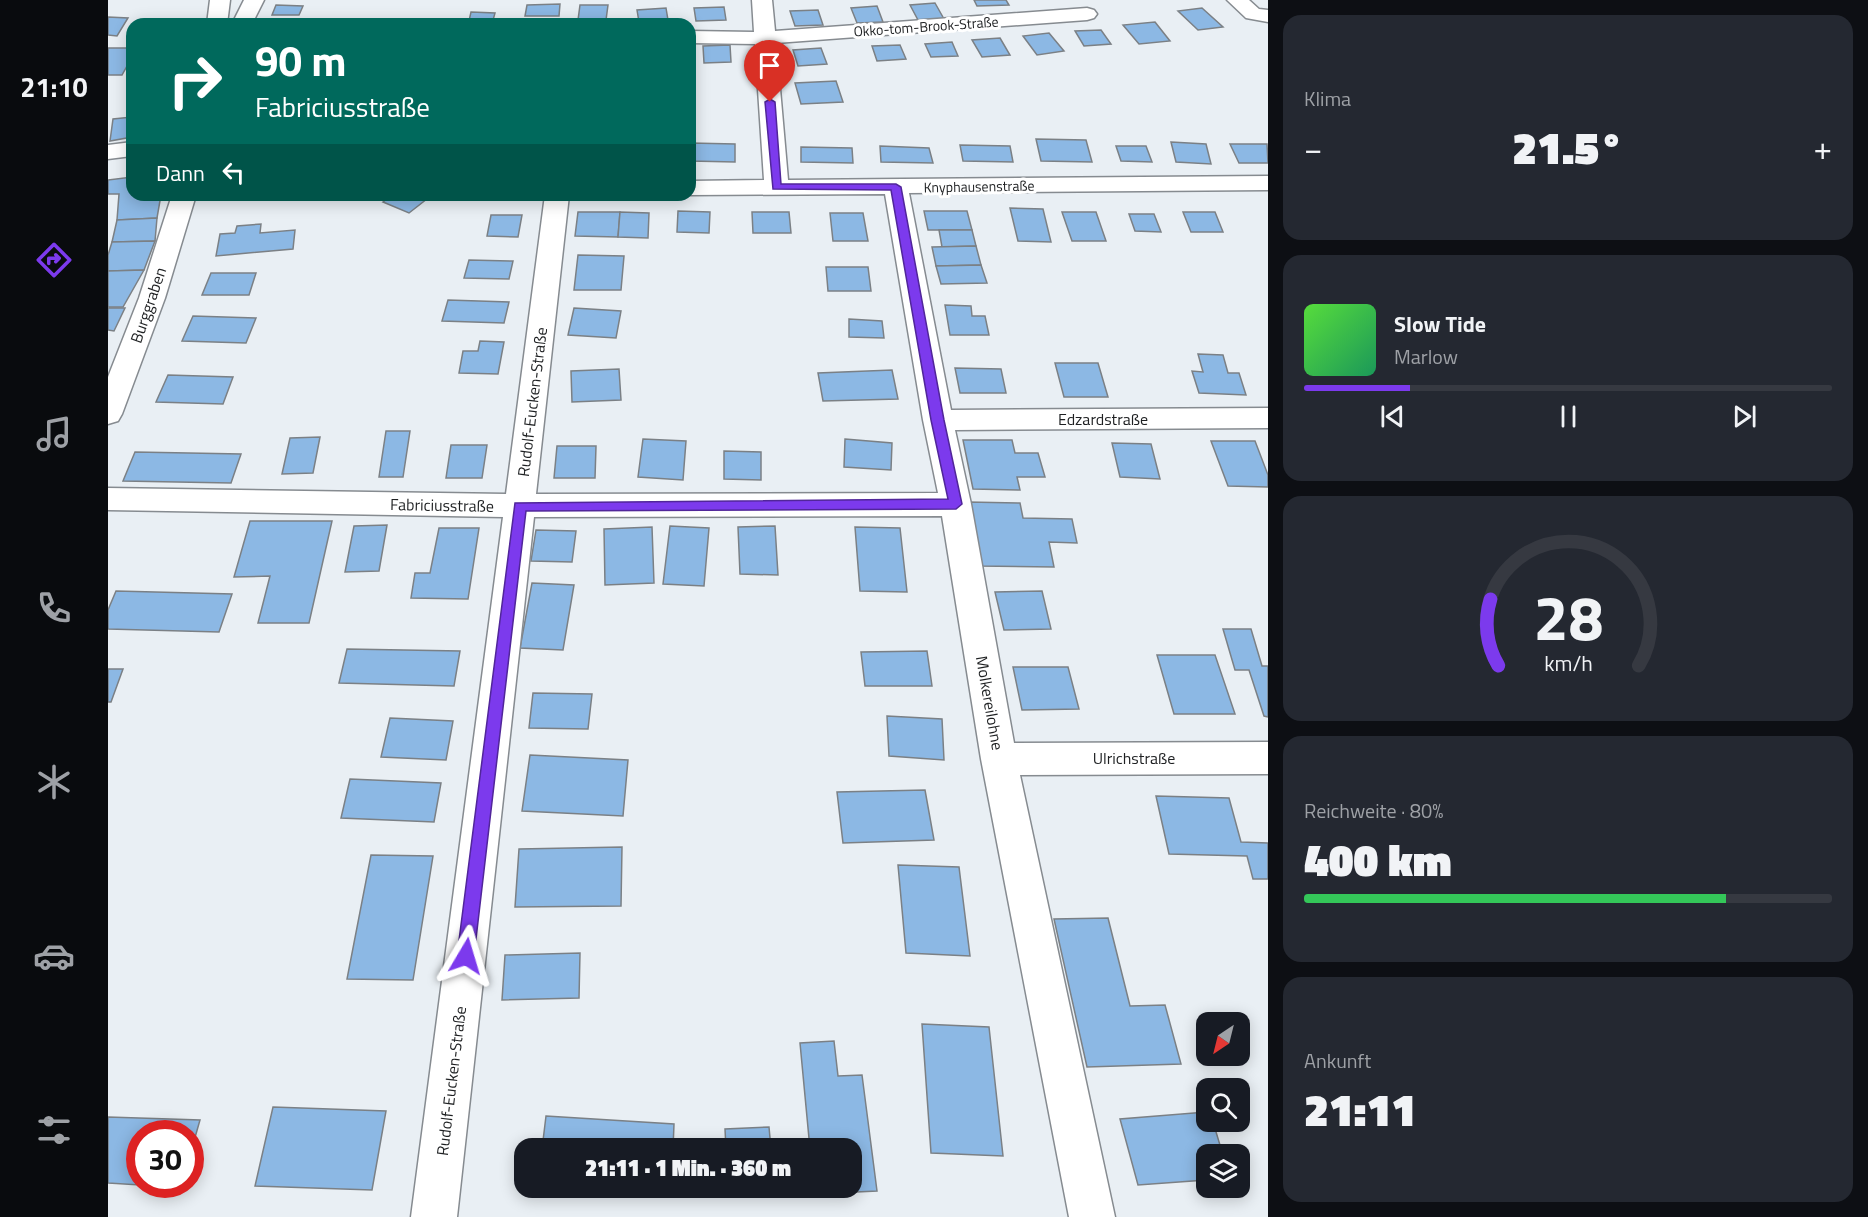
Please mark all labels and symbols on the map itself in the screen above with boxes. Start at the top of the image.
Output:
street label: Okko-tom-Brook-Straße [853,10,999,42]
pin [744,40,795,102]
street label: Knyphausenstraße [923,175,1035,197]
street label: Burggraben [124,264,172,346]
street label: Rudolf-Eucken-Straße [511,326,553,478]
street label: Edzardstraße [1058,407,1148,431]
street label: Fabriciusstraße [390,492,494,518]
street label: Molkereilohne [970,654,1010,752]
street label: Ulrichstraße [1093,746,1175,770]
position arrow [434,924,498,988]
street label: Rudolf-Eucken-Straße [430,1005,472,1157]
north arrow [1196,1012,1250,1066]
speed limit sign: 30 [126,1120,204,1198]

